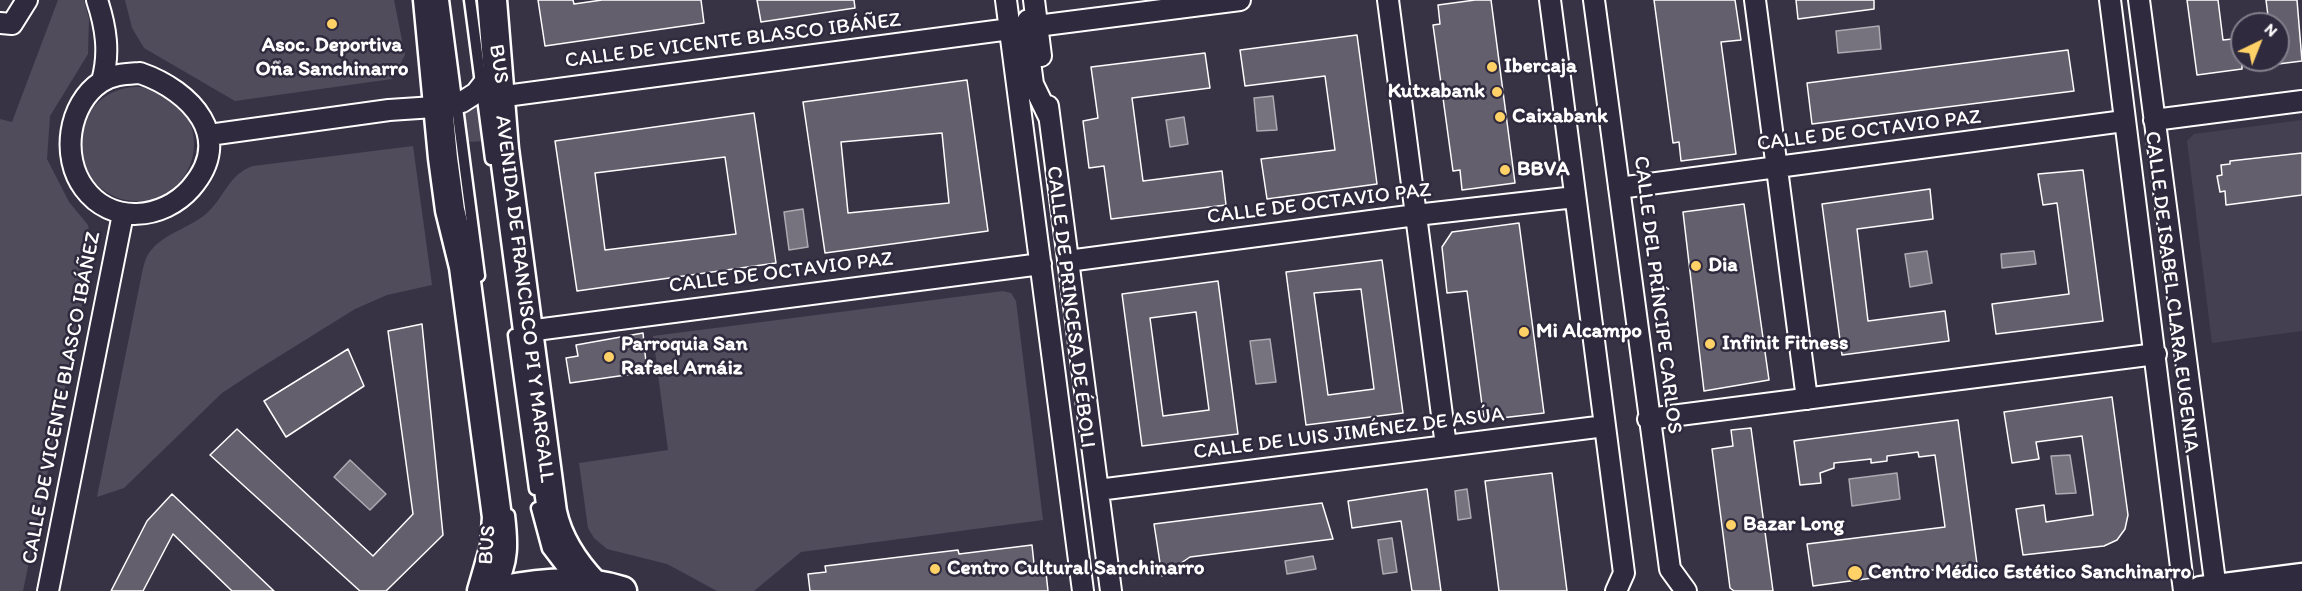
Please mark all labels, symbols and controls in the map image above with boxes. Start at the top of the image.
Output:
street label: CALLE DE VICENTE BLASCO IBÁÑEZ [564,8,902,74]
north arrow [2230,12,2290,72]
marker: Asoc. Deportiva Oña Sanchinarro [325,17,339,31]
text: N [2261,19,2282,41]
place label: Asoc. Deportiva Oña Sanchinarro [255,33,409,83]
street label: BUS [483,43,513,85]
place label: Ibercaja [1504,54,1577,80]
marker: Ibercaja [1485,60,1499,74]
place label: Kutxabank [1388,79,1485,105]
marker: Kutxabank [1490,85,1504,99]
place label: Caixabank [1512,104,1608,130]
street label: CALLE DE OCTAVIO PAZ [1755,105,1983,157]
marker: Caixabank [1493,110,1507,124]
street label: AVENIDA DE FRANCISCO PI Y MARGALL [489,114,559,484]
street label: CALLE DE ISABEL CLARA EUGENIA [2139,130,2203,454]
street label: CALLE DEL PRÍNCIPE CARLOS [1627,155,1687,435]
place label: BBVA [1517,157,1570,183]
marker: BBVA [1498,163,1512,177]
street label: CALLE DE PRINCESA DE ÉBOLI [1040,165,1100,449]
street label: CALLE DE OCTAVIO PAZ [1205,178,1433,230]
street label: CALLE DE VICENTE BLASCO IBÁÑEZ [17,230,107,566]
street label: CALLE DE OCTAVIO PAZ [667,247,895,299]
place label: Dia [1708,253,1738,279]
marker: Dia [1689,259,1703,273]
place label: Mi Alcampo [1536,319,1642,345]
marker: Mi Alcampo [1517,325,1531,339]
place label: Infinit Fitness [1722,331,1848,357]
place label: Parroquia San Rafael Arnáiz [621,332,748,382]
marker: Infinit Fitness [1703,337,1717,351]
marker: Parroquia San Rafael Arnáiz [602,350,616,364]
street label: CALLE DE LUIS JIMÉNEZ DE ASÚA [1192,402,1506,466]
place label: Bazar Long [1743,512,1844,538]
marker: Bazar Long [1724,518,1738,532]
street label: BUS [474,525,502,565]
place label: Centro Cultural Sanchinarro [947,556,1205,582]
place label: Centro Médico Estético Sanchinarro [1868,560,2191,586]
marker: Centro Cultural Sanchinarro [928,562,942,576]
marker: Centro Médico Estético Sanchinarro [1846,564,1864,582]

